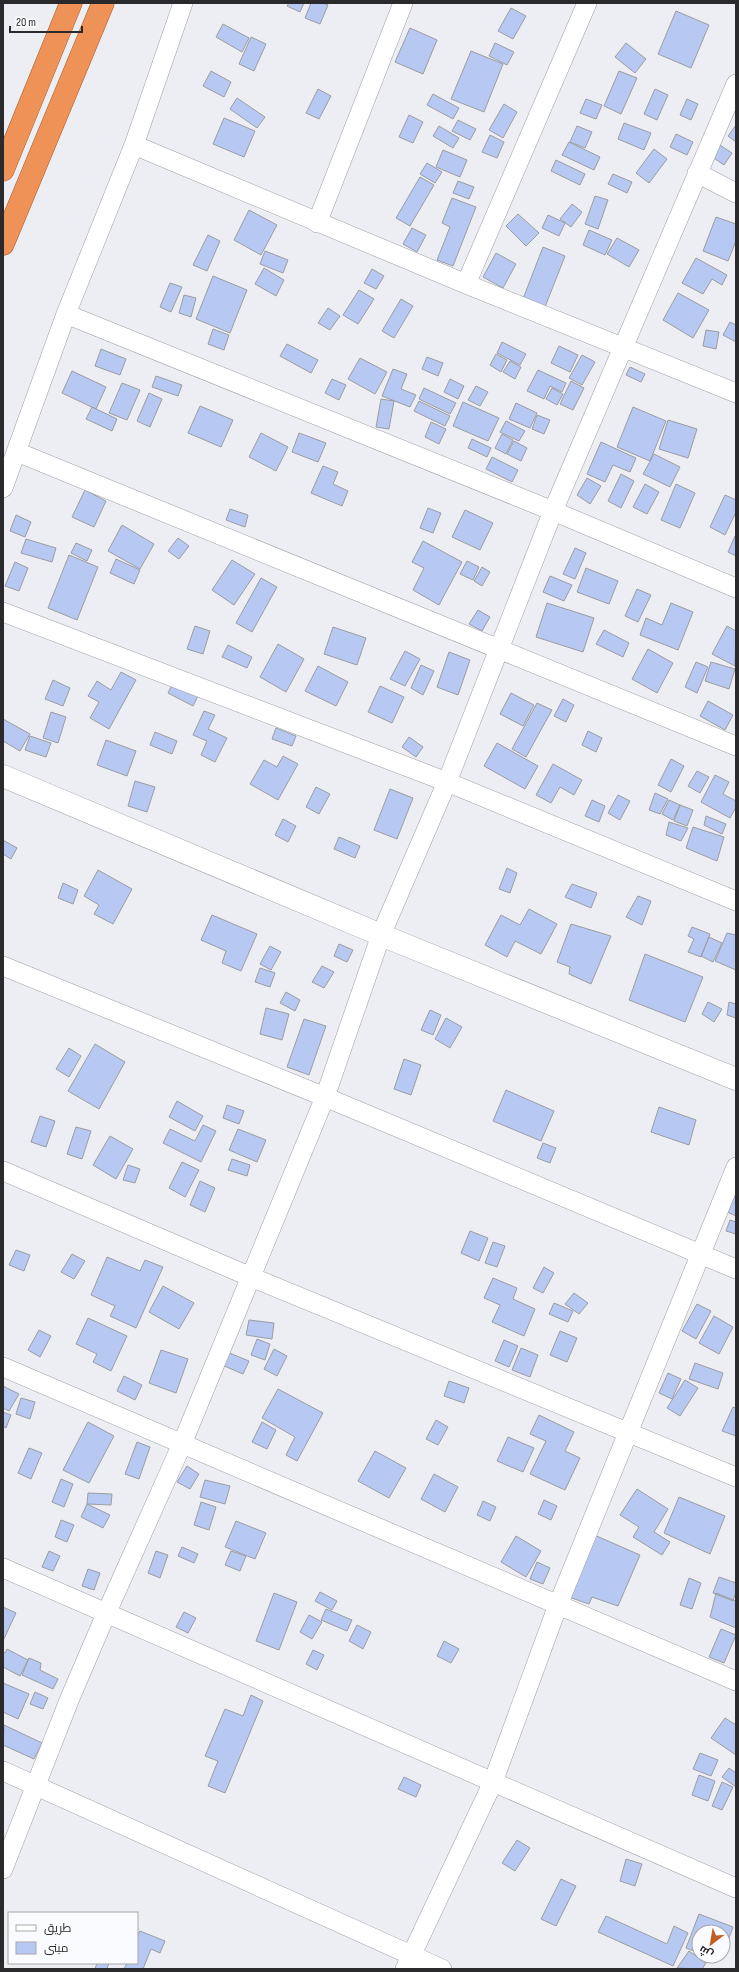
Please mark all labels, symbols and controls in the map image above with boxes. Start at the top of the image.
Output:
scale bar [10,8,82,34]
text: 20 m [16,15,36,30]
legend [8,1912,138,1964]
text: طريق [44,1921,72,1936]
north arrow [691,1924,731,1964]
text: مبنى [44,1941,69,1956]
text: ش [697,1943,716,1961]

